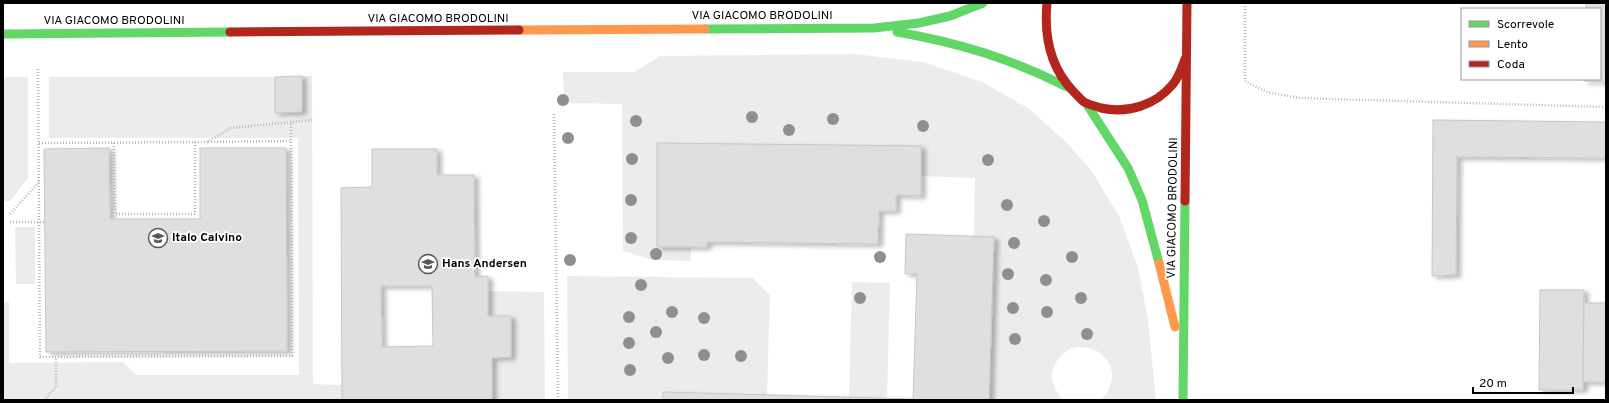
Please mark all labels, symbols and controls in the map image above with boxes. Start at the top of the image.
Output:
street label: VIA GIACOMO BRODOLINI [691,8,833,24]
legend [1461,8,1601,80]
street label: VIA GIACOMO BRODOLINI [367,11,509,27]
street label: VIA GIACOMO BRODOLINI [43,13,185,29]
text: Scorrevole [1497,17,1554,33]
text: Lento [1497,37,1528,53]
text: Coda [1497,57,1525,73]
street label: VIA GIACOMO BRODOLINI [1164,137,1182,279]
school or university icon: Italo Calvino [147,227,169,249]
place label: Italo Calvino [172,230,242,246]
school or university icon: Hans Andersen [417,253,439,275]
place label: Hans Andersen [442,256,527,272]
scale bar [1473,369,1573,395]
text: 20 m [1479,376,1507,392]

